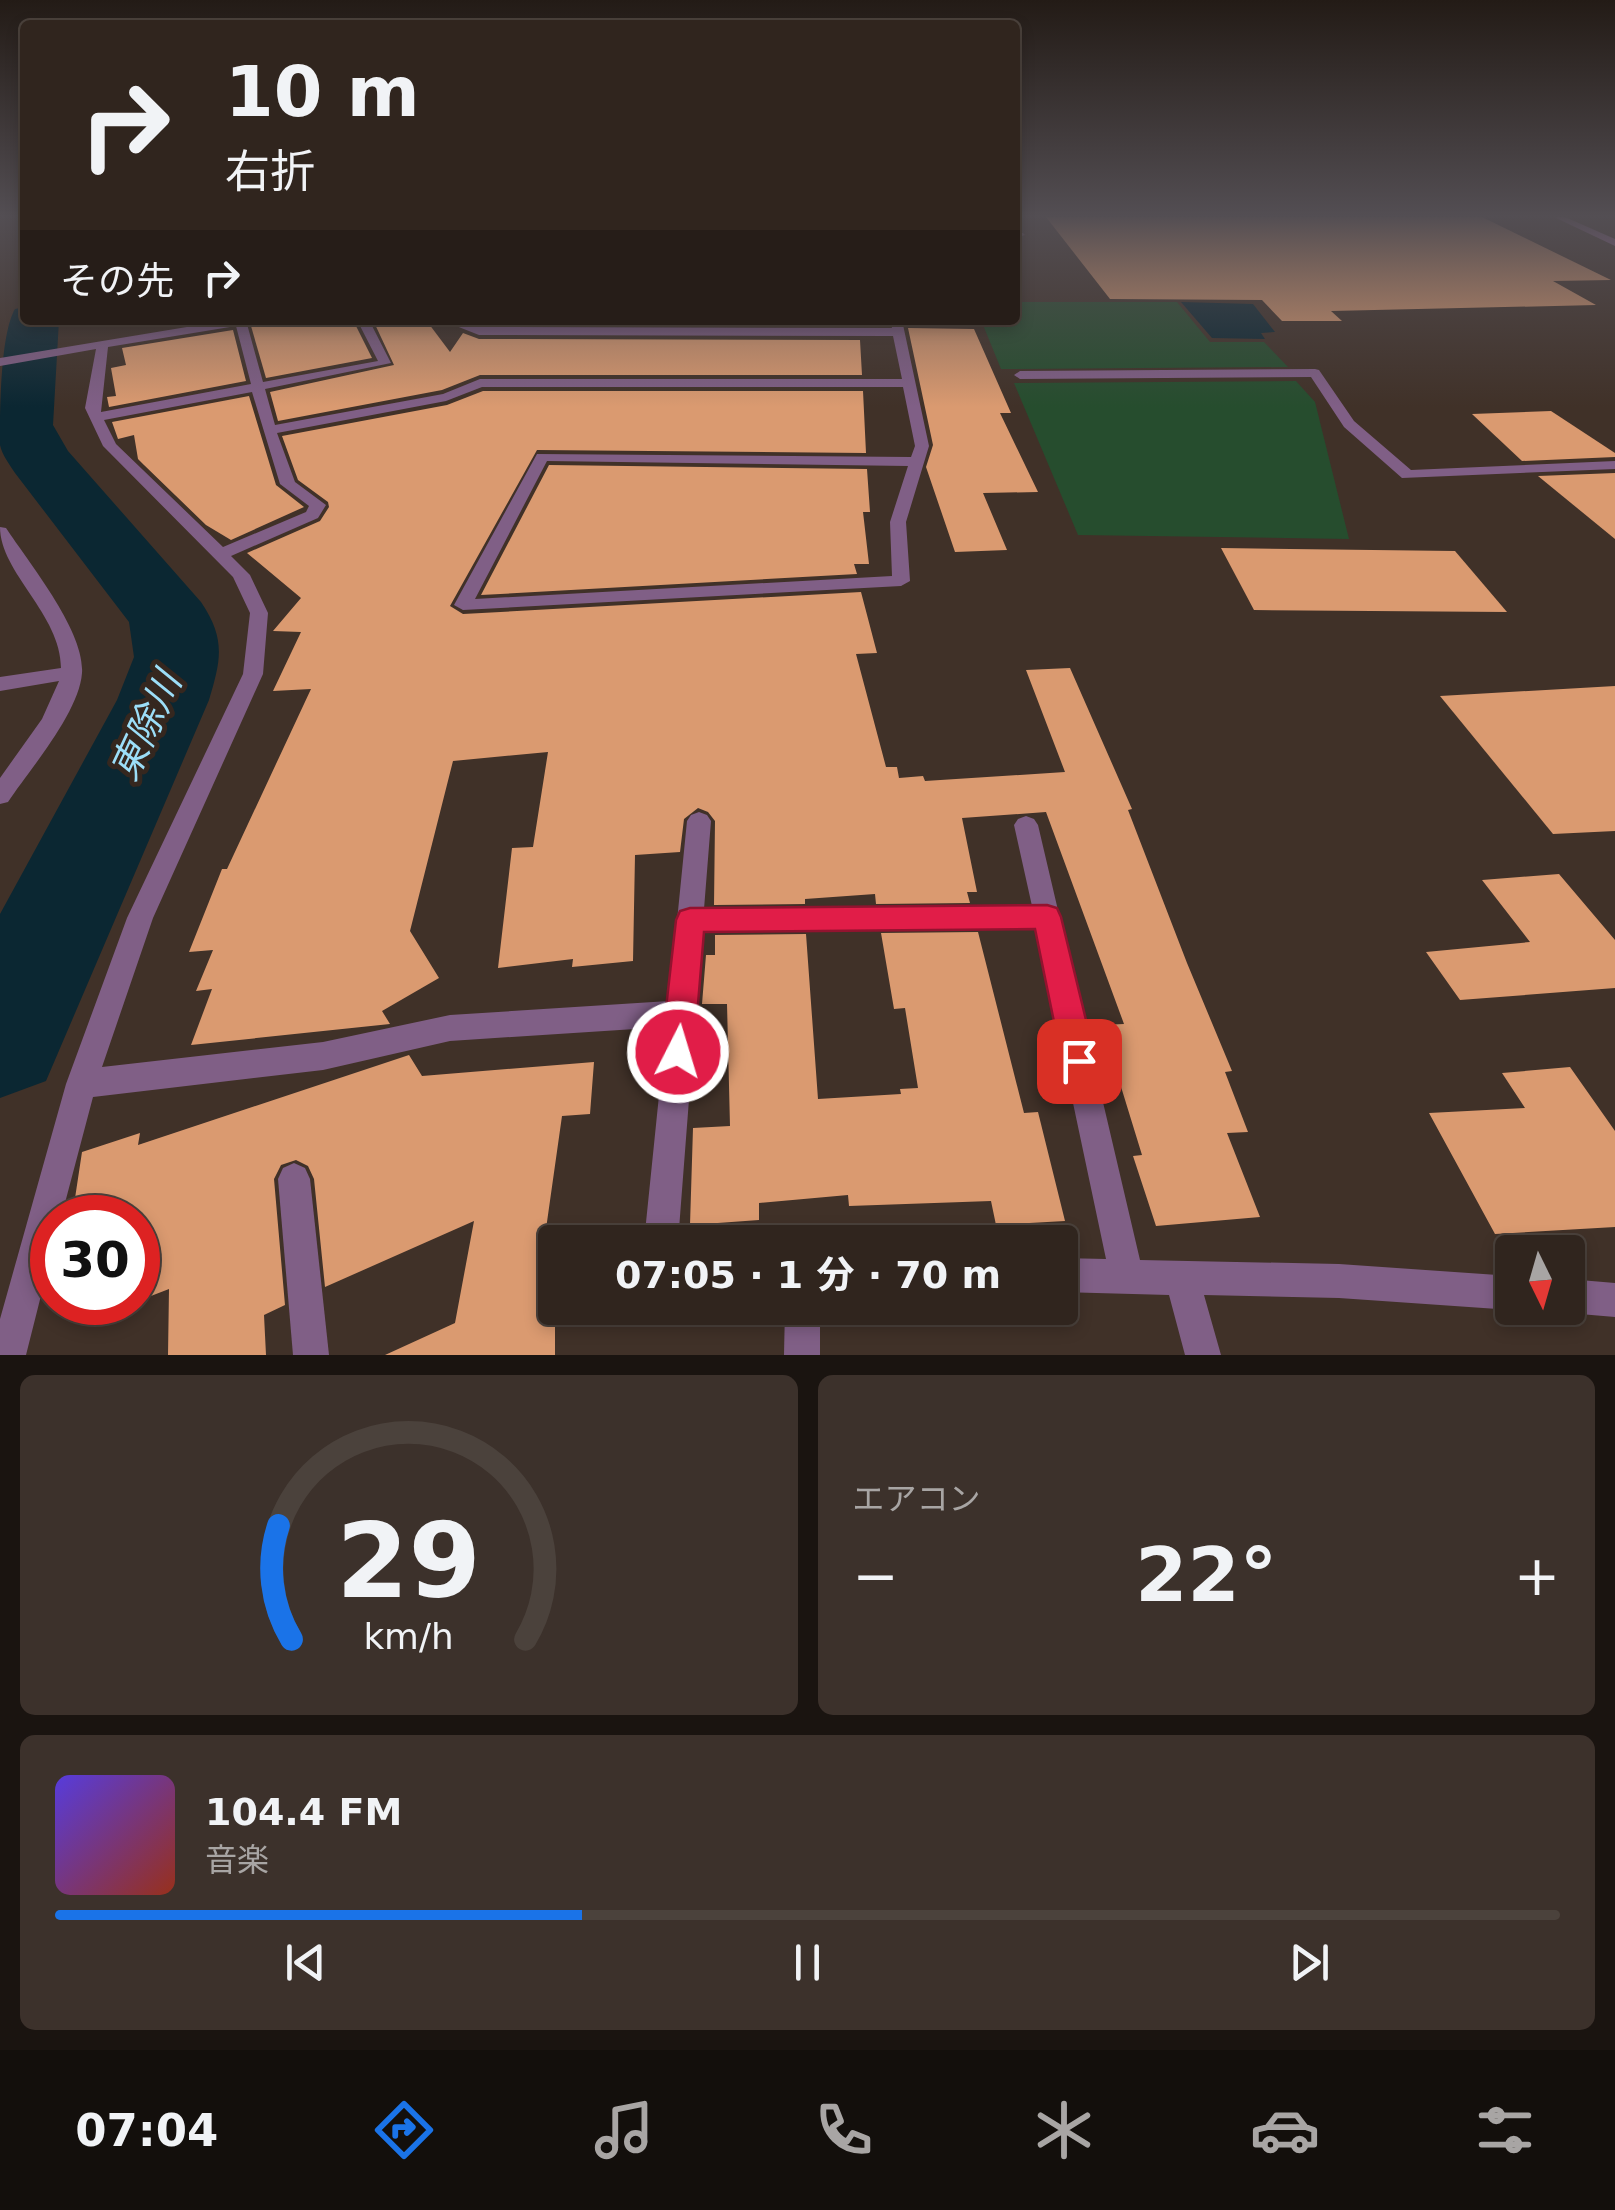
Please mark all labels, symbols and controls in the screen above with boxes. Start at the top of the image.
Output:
text: 10 m [225,51,420,133]
icon: right [60,60,190,190]
text: 右折 [225,145,315,198]
icon: right [194,250,249,305]
text: その先 [60,259,174,303]
water label: 東除川 [102,661,192,787]
position arrow [626,1000,730,1104]
pin [1037,1019,1122,1104]
icon: arrive [1052,1034,1107,1089]
speed limit sign: 30 [30,1195,160,1325]
north arrow [1495,1235,1585,1325]
map controls [1495,1235,1585,1325]
text: 07:05 · 1 分 · 70 m [615,1253,1001,1297]
text: エアコン [853,1480,981,1518]
text: 29 [336,1500,481,1622]
text: 22° [1135,1531,1277,1619]
text: − [853,1544,899,1608]
text: + [1514,1544,1560,1608]
text: km/h [364,1616,454,1657]
text: 104.4 FM [205,1790,402,1834]
text: 音楽 [205,1841,269,1879]
icon: previous [278,1935,333,1990]
icon: pause [780,1935,835,1990]
icon: next [1282,1935,1337,1990]
icon: directions [369,2095,439,2165]
icon: music [589,2095,659,2165]
icon: phone [809,2095,879,2165]
icon: climate [1029,2095,1099,2165]
icon: car [1250,2095,1320,2165]
icon: filters [1470,2095,1540,2165]
text: 07:04 [75,2104,218,2157]

